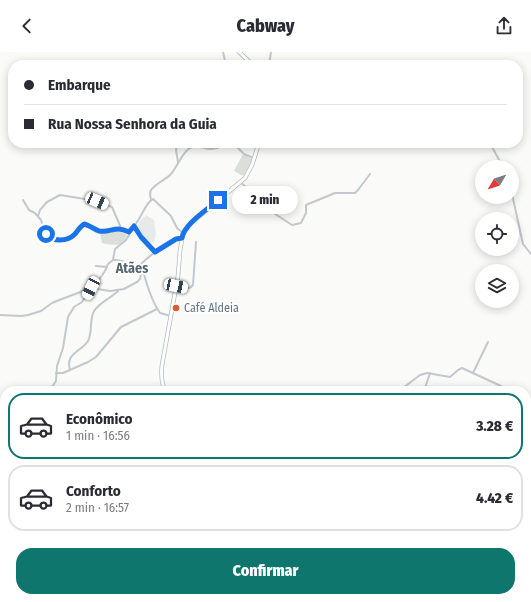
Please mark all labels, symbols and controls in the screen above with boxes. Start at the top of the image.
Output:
icon: back [16,15,38,37]
text: Cabway [237,15,294,37]
icon: share [493,15,515,37]
text: Embarque [48,76,111,94]
text: Rua Nossa Senhora da Guia [48,115,217,133]
north arrow [475,160,519,204]
map controls [475,160,519,308]
callout: 2 min [232,186,298,214]
car [84,191,110,211]
route end [209,191,227,209]
text: 2 min [251,192,279,207]
button: locate [475,212,519,256]
route start [37,225,55,243]
district label: Atães [115,260,148,277]
button: layers [475,264,519,308]
car [80,275,102,301]
car [163,278,189,294]
place label: Café Aldeia [184,301,239,315]
marker: Café Aldeia [171,303,181,313]
icon: car [18,408,54,444]
text: Econômico [66,410,133,428]
text: 3.28 € [476,417,513,435]
text: 1 min · 16:56 [66,428,130,443]
icon: car [18,480,54,516]
text: Conforto [66,482,121,500]
text: 4.42 € [476,489,513,507]
text: 2 min · 16:57 [66,500,129,515]
button: Confirmar [16,548,515,594]

